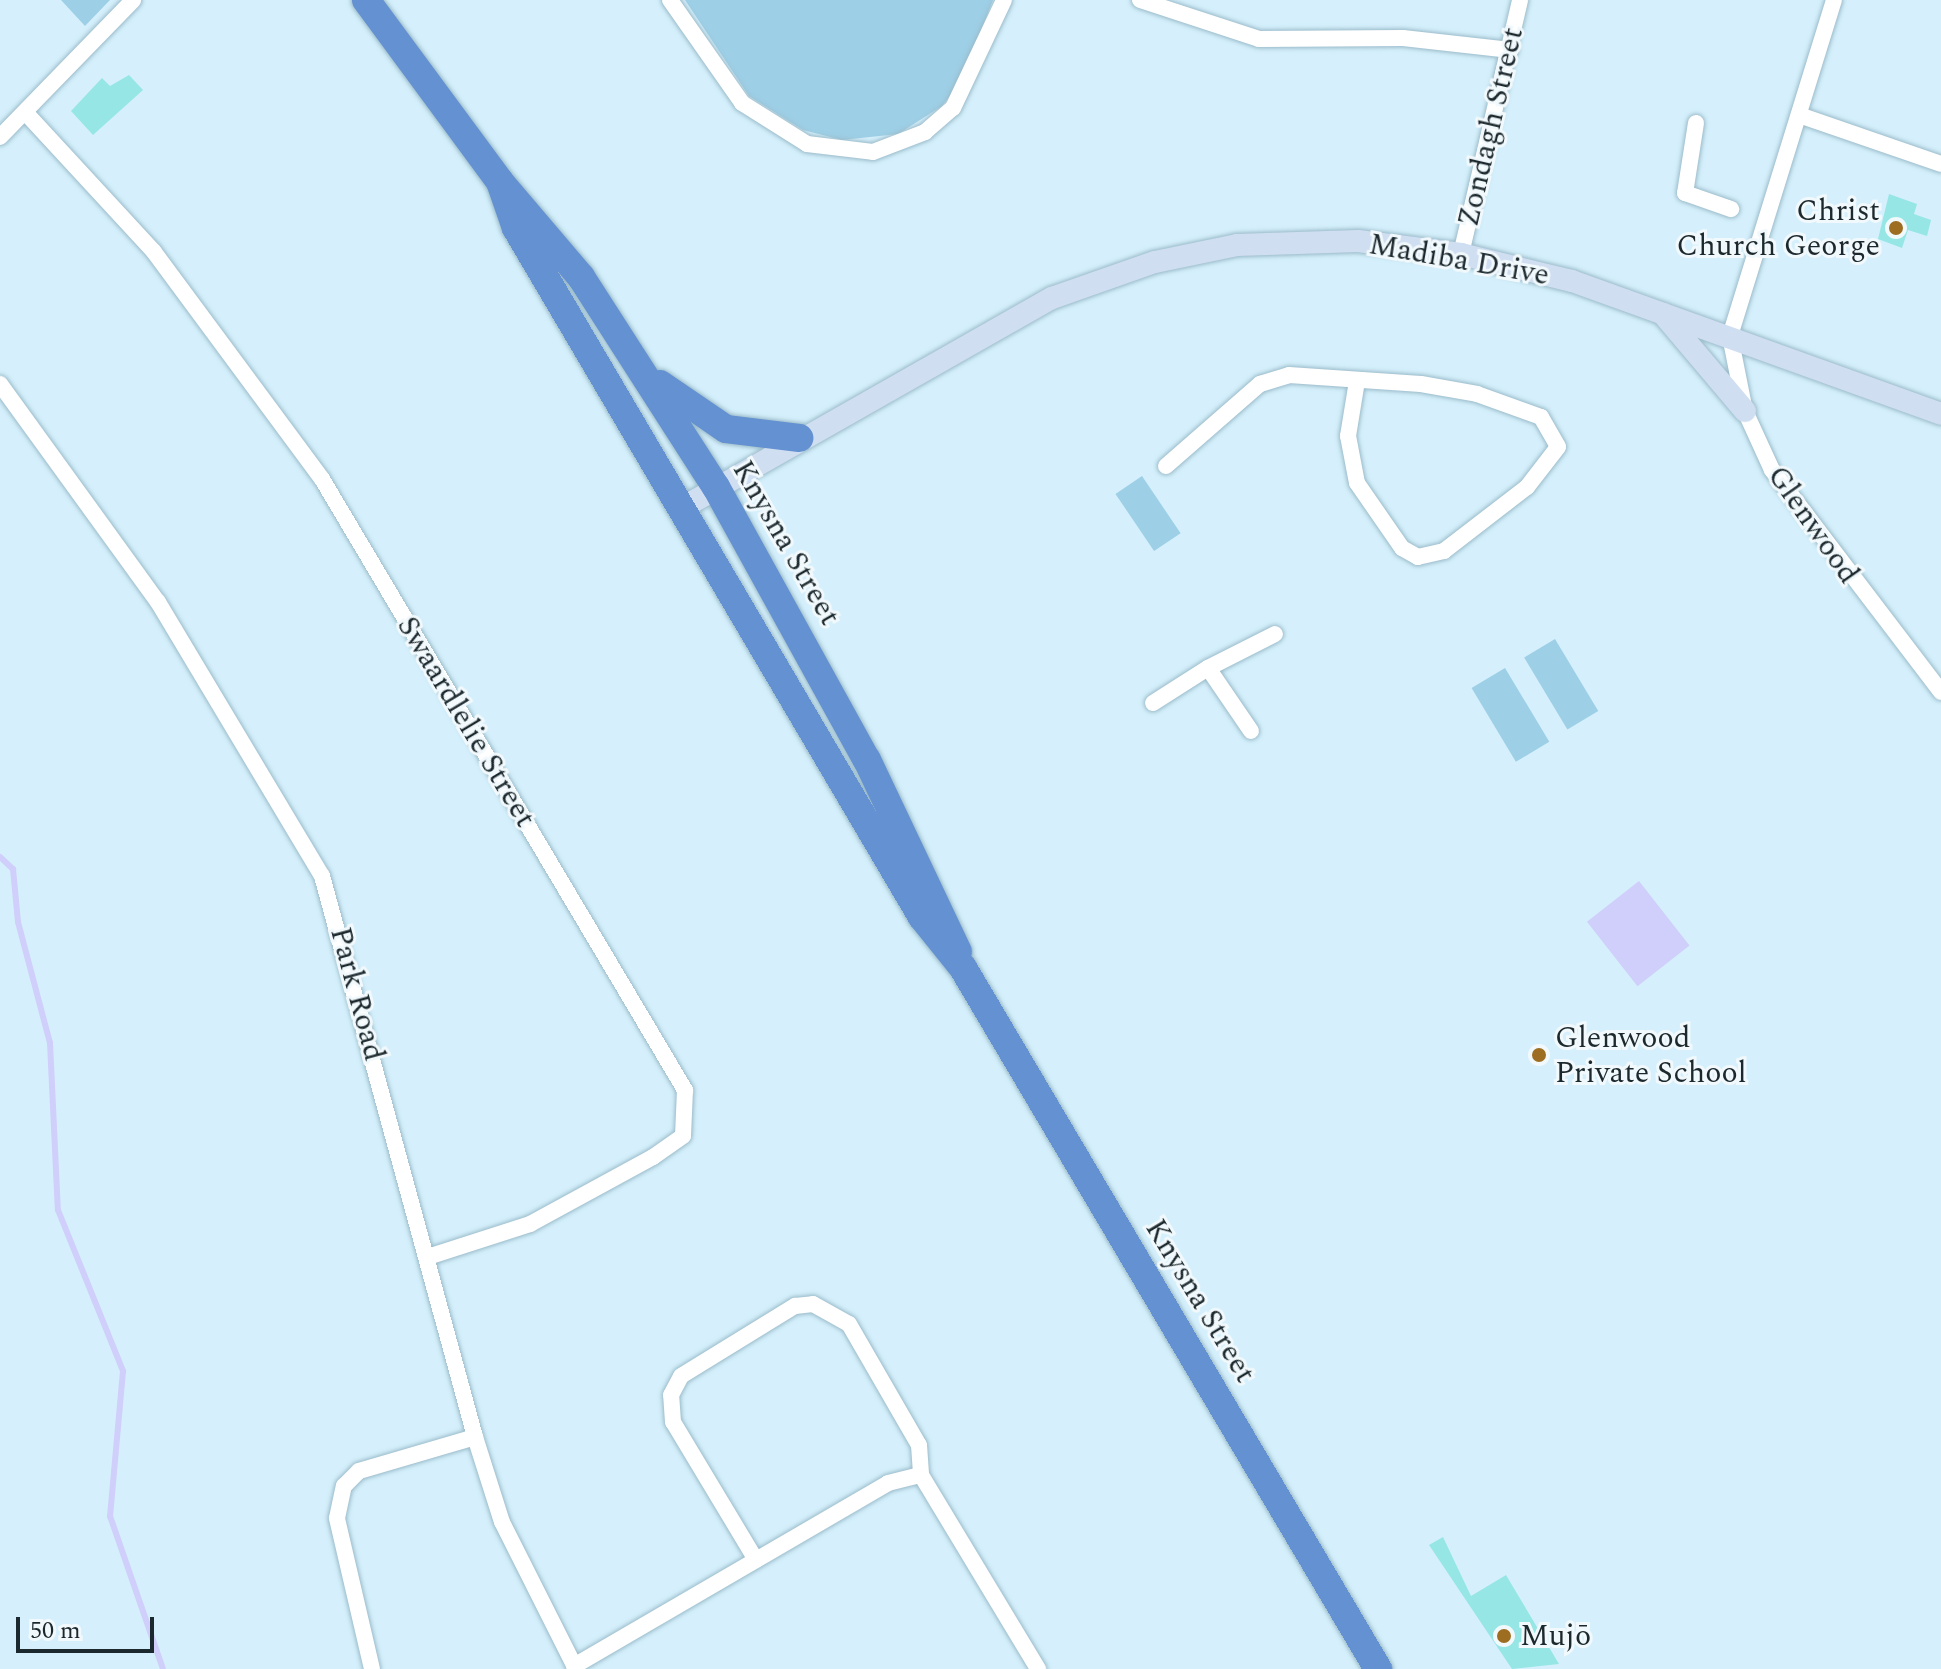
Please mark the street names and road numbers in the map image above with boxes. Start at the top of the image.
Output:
street label: Zondagh Street [1451,24,1531,230]
street label: Madiba Drive [1366,226,1552,294]
street label: Knysna Street [724,454,848,632]
street label: Glenwood [1759,459,1867,591]
street label: Swaardlelie Street [389,610,543,834]
street label: Park Road [322,923,392,1065]
street label: Knysna Street [1137,1213,1263,1389]

